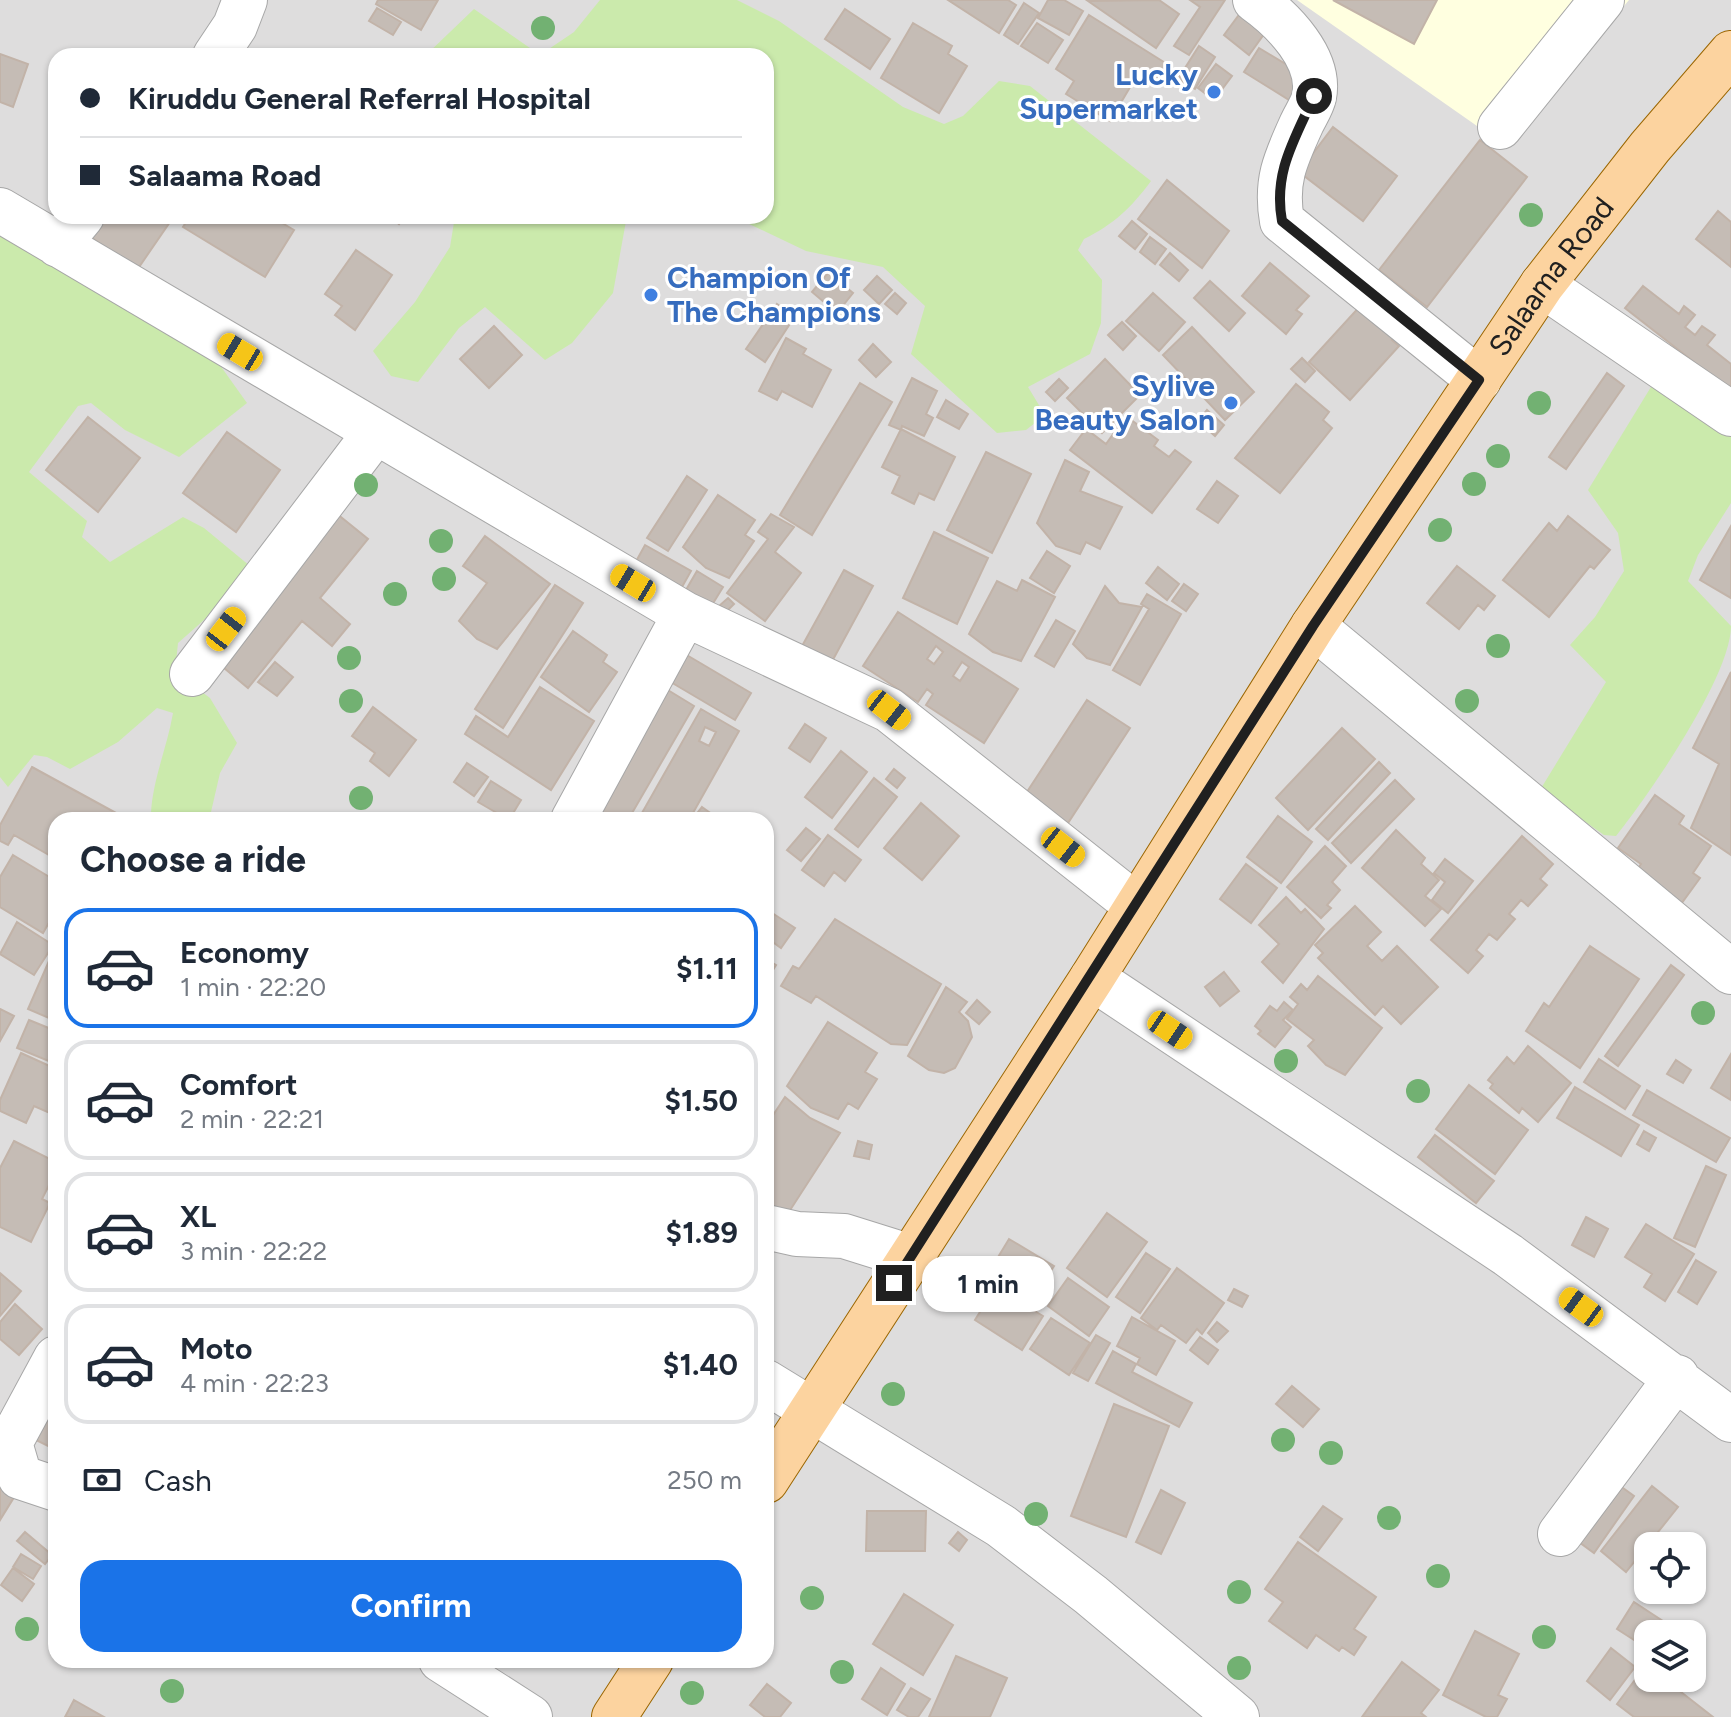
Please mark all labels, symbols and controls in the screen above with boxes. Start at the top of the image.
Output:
place label: Lucky Supermarket [1019,56,1199,127]
route start [1296,78,1332,114]
text: Kiruddu General Referral Hospital [128,80,591,117]
marker: Lucky Supermarket [1205,83,1223,101]
text: Salaama Road [128,157,321,194]
street label: Salaama Road [1481,190,1622,363]
place label: Champion Of The Champions [667,259,881,330]
marker: Champion Of The Champions [642,286,660,304]
car [213,329,267,375]
place label: Sylive Beauty Salon [1034,367,1215,438]
marker: Sylive Beauty Salon [1222,394,1240,412]
car [606,560,660,606]
car [202,603,250,655]
car [863,686,915,734]
car [1037,823,1089,871]
text: Choose a ride [80,838,306,881]
icon: car [84,932,156,1004]
text: Economy [180,934,309,971]
text: $1.11 [676,950,738,987]
text: 1 min · 22:20 [180,971,326,1003]
car [1143,1007,1197,1053]
icon: car [84,1064,156,1136]
text: Comfort [180,1066,298,1103]
text: $1.50 [664,1082,738,1119]
text: 2 min · 22:21 [180,1103,324,1135]
icon: car [84,1196,156,1268]
text: XL [180,1198,216,1235]
text: $1.89 [666,1214,738,1251]
text: 3 min · 22:22 [180,1235,327,1267]
callout: 1 min [922,1255,1054,1311]
route end [876,1265,912,1301]
text: 1 min [957,1268,1019,1300]
car [1555,1283,1607,1331]
icon: car [84,1328,156,1400]
text: Moto [180,1330,252,1367]
text: $1.40 [663,1346,738,1383]
text: 4 min · 22:23 [180,1367,329,1399]
icon: cash [80,1458,124,1502]
text: Cash [144,1462,212,1499]
text: 250 m [667,1464,742,1496]
map controls [1634,1532,1706,1692]
button: locate [1634,1532,1706,1604]
button: Confirm [80,1560,742,1652]
button: layers [1634,1620,1706,1692]

